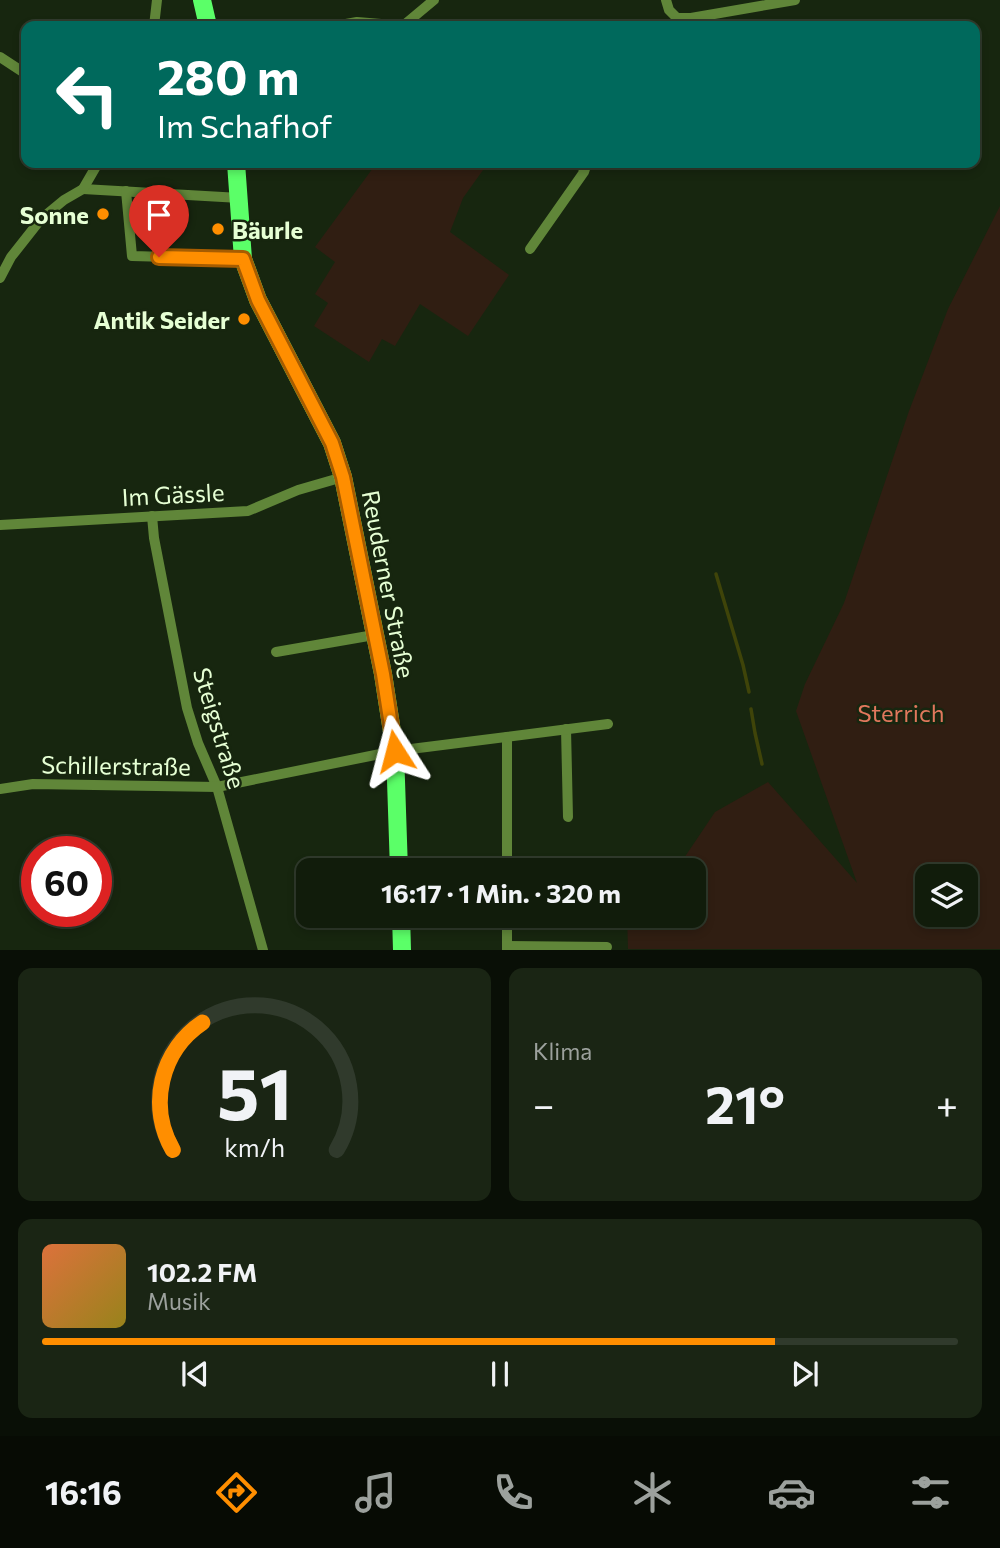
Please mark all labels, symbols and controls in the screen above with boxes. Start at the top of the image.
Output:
text: 280 m [157,45,300,105]
icon: left [42,49,133,140]
text: Im Schafhof [157,105,332,145]
pin [129,185,189,257]
icon: arrive [140,196,178,234]
place label: Sonne [20,200,89,229]
marker: Sonne [95,206,111,222]
place label: Bäurle [232,215,303,244]
marker: Bäurle [210,221,226,237]
place label: Antik Seider [93,305,230,334]
marker: Antik Seider [236,311,252,327]
street label: Im Gässle [121,477,225,511]
street label: Reuderner Straße [357,488,421,680]
street label: Steigstraße [188,664,252,792]
park label: Sterrich [857,698,945,727]
position arrow [358,714,432,788]
street label: Schillerstraße [41,749,191,781]
speed limit sign: 60 [21,836,112,927]
map controls [915,864,978,927]
button: layers [915,864,978,927]
text: 16:17 · 1 Min. · 320 m [381,877,621,908]
text: Klima [533,1037,592,1065]
text: 51 [217,1047,292,1136]
text: 21° [705,1071,785,1135]
text: − [533,1080,555,1127]
text: + [936,1080,958,1127]
text: km/h [224,1132,285,1162]
text: 102.2 FM [147,1256,257,1287]
text: Musik [147,1287,211,1315]
icon: previous [176,1355,214,1393]
icon: pause [481,1355,519,1393]
icon: next [786,1355,824,1393]
icon: directions [212,1468,261,1517]
icon: music [351,1468,400,1517]
icon: phone [489,1468,538,1517]
icon: climate [628,1468,677,1517]
icon: car [767,1468,816,1517]
icon: filters [906,1468,955,1517]
text: 16:16 [45,1472,122,1512]

